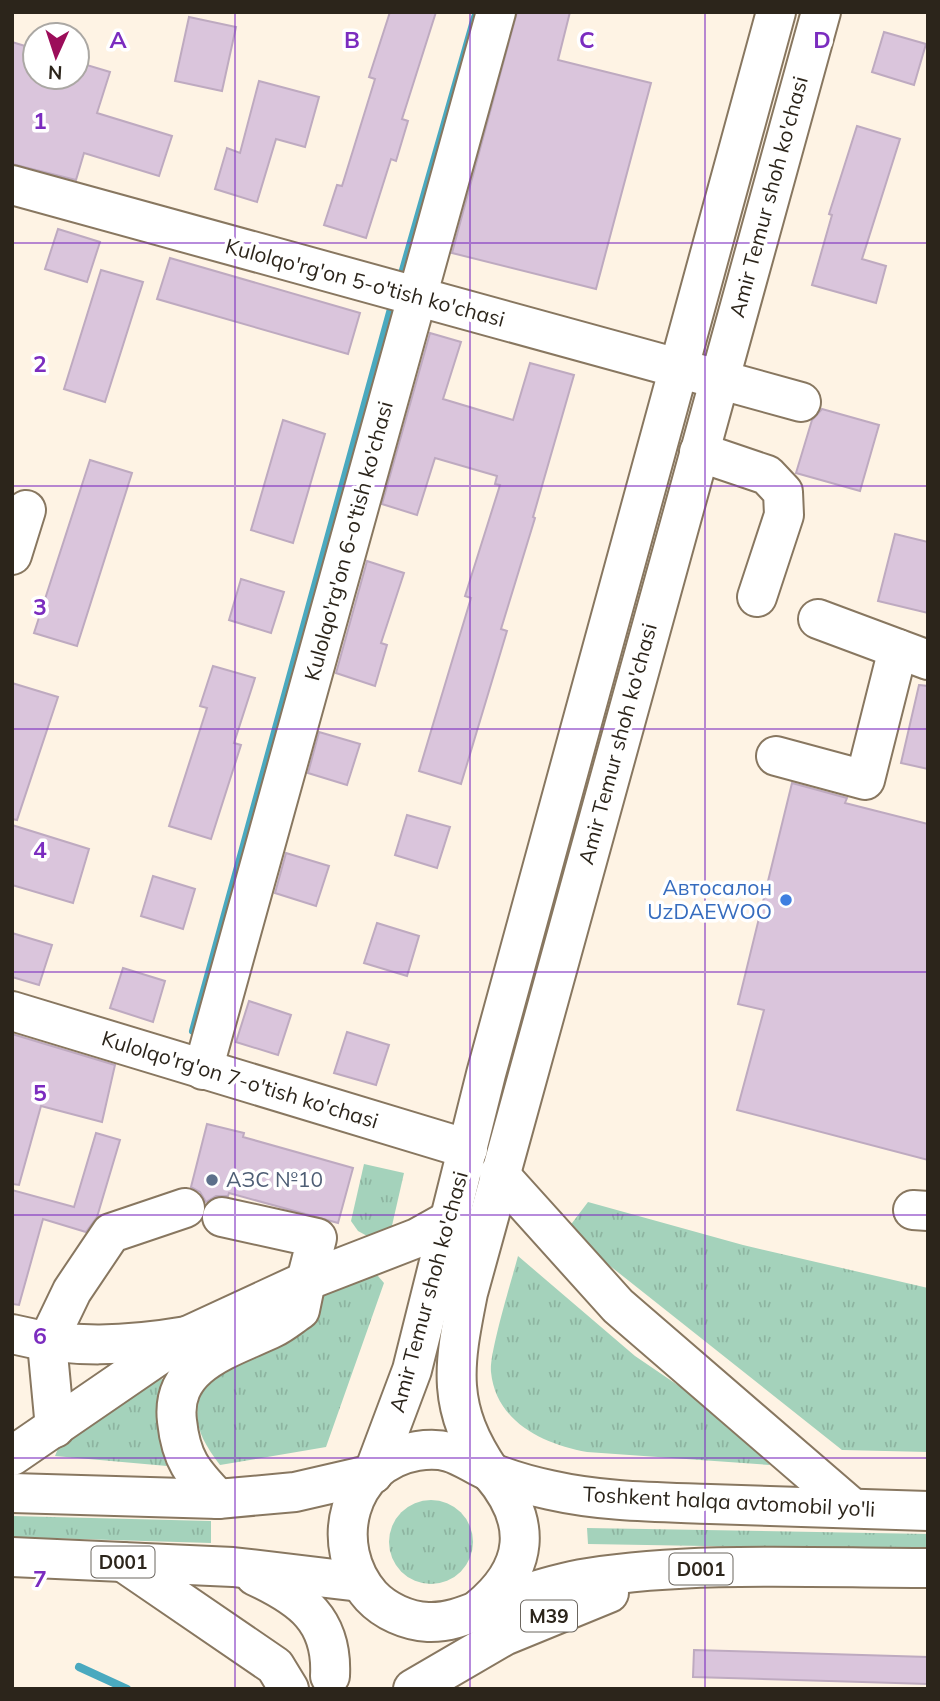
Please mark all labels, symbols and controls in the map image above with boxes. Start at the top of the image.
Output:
north arrow [21,21,91,91]
text: A [109,25,127,54]
text: B [344,25,360,54]
text: C [579,25,595,54]
text: D [813,25,831,54]
text: N [47,61,63,85]
street label: Amir Temur shoh ko'chasi [723,73,813,320]
text: 1 [33,106,47,135]
street label: Kulolqo'rg'on 5-o'tish ko'chasi [223,232,508,332]
text: 2 [33,349,47,378]
street label: Kulolqo'rg'on 6-o'tish ko'chasi [298,398,398,683]
text: 3 [33,592,47,621]
street label: Amir Temur shoh ko'chasi [572,620,662,867]
text: 4 [33,835,47,864]
place label: Автосалон UzDAEWOO [647,874,772,924]
marker: Автосалон UzDAEWOO [778,892,794,908]
street label: Kulolqo'rg'on 7-o'tish ko'chasi [99,1025,382,1134]
text: 5 [33,1078,47,1107]
place label: АЗС №10 [226,1166,323,1192]
street label: Amir Temur shoh ko'chasi [383,1168,473,1415]
marker: АЗС №10 [204,1172,220,1188]
text: 6 [33,1321,47,1350]
street label: Toshkent halqa avtomobil yo'li [582,1480,876,1522]
road number: D001 [92,1546,154,1578]
road number: D001 [670,1554,732,1584]
text: 7 [33,1564,47,1593]
road number: M39 [521,1600,577,1632]

